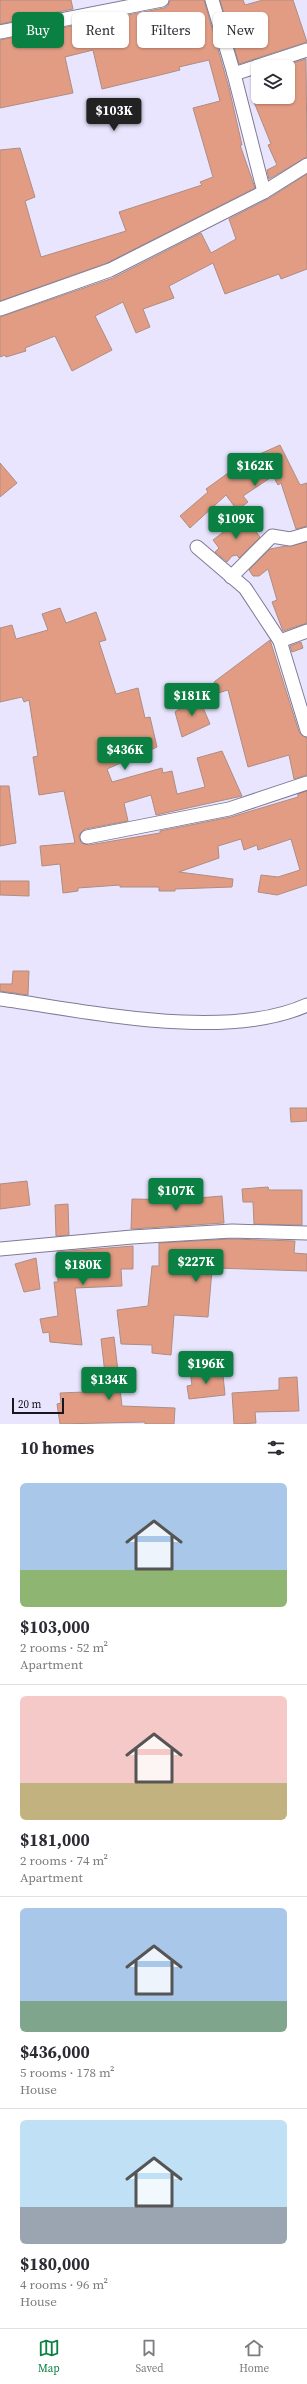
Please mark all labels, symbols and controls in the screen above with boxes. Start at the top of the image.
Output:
chip: Buy [12,12,64,48]
chip: Rent [72,12,129,48]
chip: Filters [137,12,205,48]
chip: New [213,12,268,48]
map controls [251,60,295,104]
button: layers [251,60,295,104]
pin: $103K [86,98,142,132]
text: $103K [95,102,133,119]
pin: $162K [227,453,283,487]
text: $162K [236,457,274,474]
pin: $109K [208,506,264,540]
text: $109K [217,510,255,527]
pin: $181K [164,683,220,717]
text: $181K [173,687,211,704]
pin: $436K [97,737,153,771]
text: $436K [106,741,144,758]
pin: $107K [148,1178,204,1212]
text: $107K [157,1182,195,1199]
pin: $227K [168,1249,224,1283]
pin: $180K [55,1252,111,1286]
text: $227K [177,1253,215,1270]
text: $180K [64,1256,102,1273]
pin: $196K [178,1351,234,1385]
text: $196K [187,1355,225,1372]
pin: $134K [81,1367,137,1401]
text: $134K [90,1371,128,1388]
scale bar [12,1396,64,1415]
text: 20 m [18,1397,41,1412]
text: 10 homes [20,1436,94,1460]
icon: filters [265,1437,287,1459]
icon: home [118,1509,190,1581]
text: $103,000 [20,1615,90,1639]
text: 2 rooms · 52 m² [20,1639,108,1656]
text: Apartment [20,1656,83,1673]
icon: home [118,1722,190,1794]
text: $181,000 [20,1828,90,1852]
text: 2 rooms · 74 m² [20,1852,108,1869]
text: Apartment [20,1869,83,1886]
icon: home [118,1934,190,2006]
text: $436,000 [20,2040,90,2064]
text: 5 rooms · 178 m² [20,2064,115,2081]
text: House [20,2081,57,2098]
icon: home [118,2146,190,2218]
text: $180,000 [20,2252,90,2276]
text: 4 rooms · 96 m² [20,2276,108,2293]
text: House [20,2293,57,2310]
tab: Map [38,2337,60,2376]
tab: Saved [135,2337,164,2376]
tab: Home [239,2337,269,2376]

